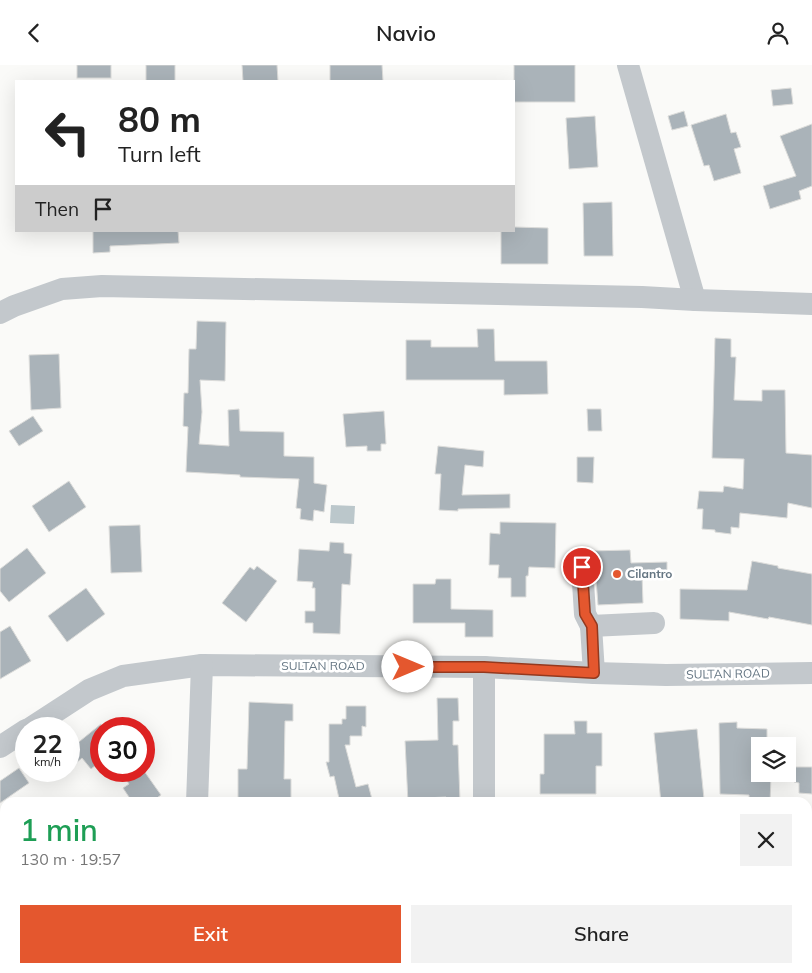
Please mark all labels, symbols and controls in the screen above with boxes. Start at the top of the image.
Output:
icon: back [20,19,48,47]
text: Navio [376,19,436,47]
icon: person [764,19,792,47]
text: 80 m [118,97,201,141]
icon: left [35,100,100,165]
text: Turn left [118,140,201,168]
icon: arrive [89,195,117,223]
text: Then [35,197,79,221]
pin [561,546,603,588]
icon: arrive [568,553,596,581]
place label: Cilantro [627,566,672,581]
marker: Cilantro [611,568,623,580]
position arrow [381,640,433,692]
street label: SULTAN ROAD [281,658,365,673]
street label: SULTAN ROAD [686,665,770,682]
speed limit sign: 30 [90,717,155,782]
text: 22 [32,728,63,759]
map controls [751,737,796,782]
button: layers [751,737,796,782]
text: km/h [34,754,61,769]
text: 1 min [20,811,98,849]
button: close [740,814,792,866]
text: 130 m · 19:57 [20,849,121,869]
button: Exit [20,905,401,963]
button: Share [411,905,792,963]

